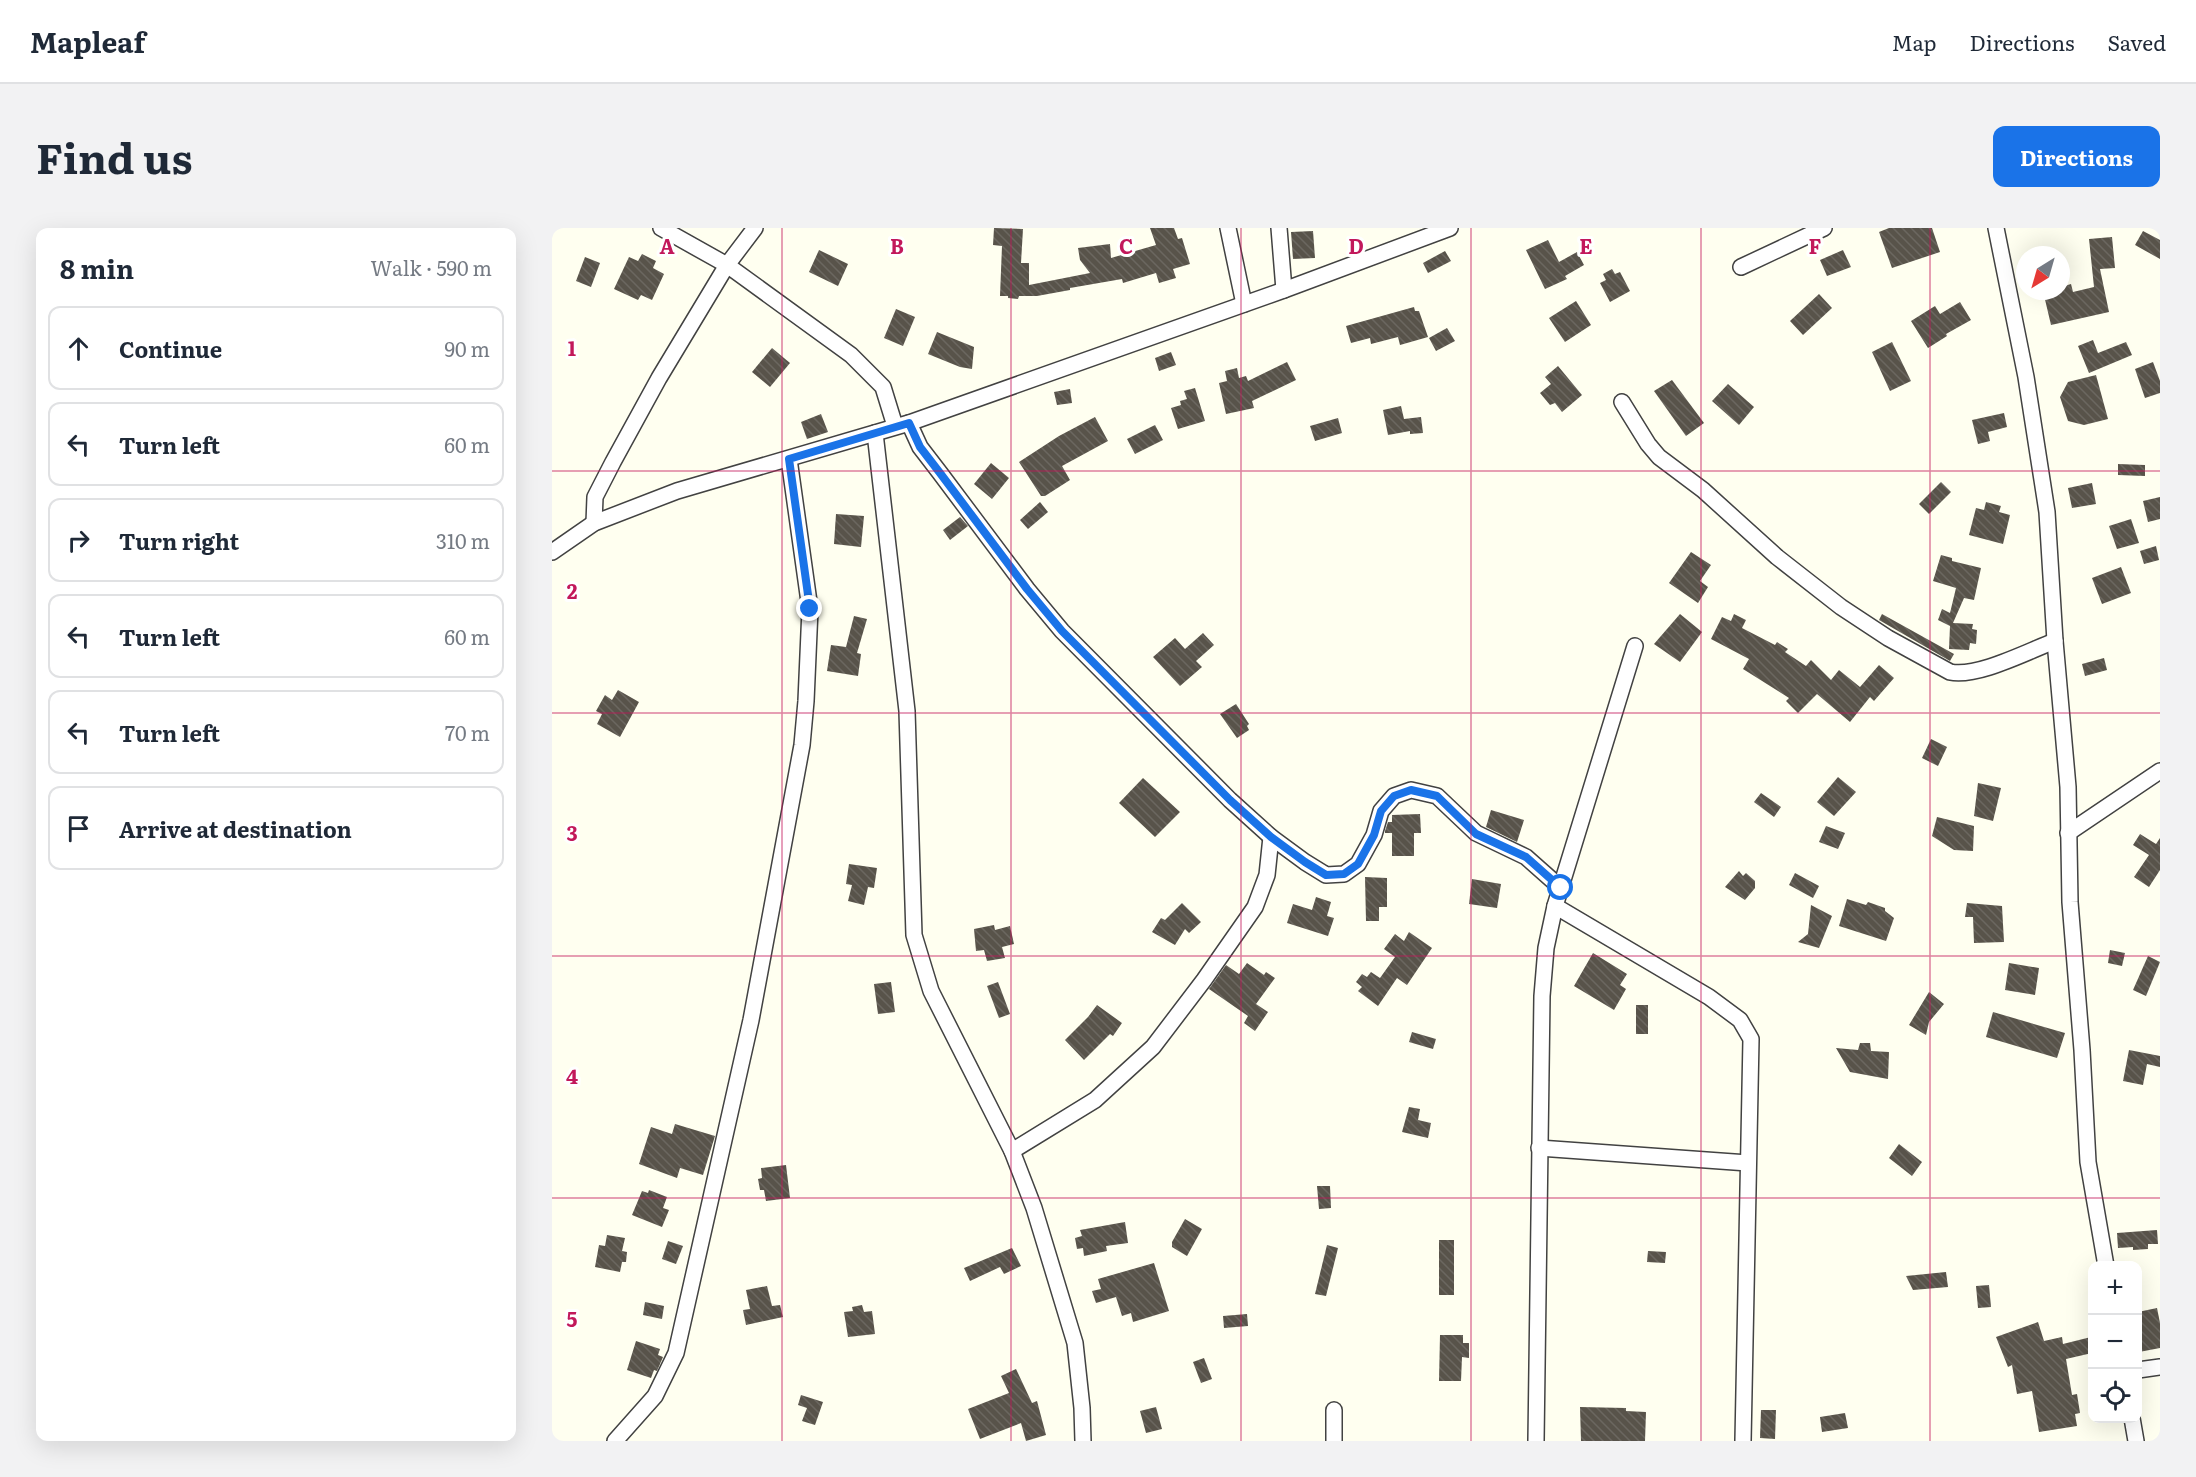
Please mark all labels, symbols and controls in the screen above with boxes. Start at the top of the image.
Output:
text: Mapleaf [30,20,145,62]
text: Map [1892,26,1937,57]
text: Directions [1970,26,2075,57]
text: Saved [2108,26,2166,57]
text: Find us [36,125,193,187]
button: Directions [1993,126,2160,187]
text: A [659,230,675,260]
text: B [890,230,904,260]
text: C [1119,230,1133,260]
text: D [1348,230,1364,260]
text: E [1579,230,1593,260]
text: F [1809,230,1822,260]
north arrow [2016,246,2070,300]
text: 8 min [60,248,134,287]
text: Walk · 590 m [371,252,492,282]
icon: ahead [62,332,95,365]
text: Continue [119,332,222,365]
text: 1 [568,332,576,362]
text: 90 m [445,333,490,363]
icon: left [62,428,95,461]
text: Turn left [119,428,220,461]
text: 60 m [444,429,490,459]
icon: right [62,524,95,557]
text: Turn right [119,524,239,557]
text: 310 m [436,525,490,555]
text: 2 [567,575,578,605]
route end [796,595,822,621]
icon: left [62,620,95,653]
text: Turn left [119,620,220,653]
text: 60 m [444,621,490,651]
icon: left [62,716,95,749]
text: Turn left [119,716,220,749]
text: 70 m [445,717,490,747]
icon: arrive [62,812,95,845]
text: Arrive at destination [119,812,352,845]
text: 3 [566,817,578,847]
route start [1547,874,1573,900]
text: 4 [566,1060,578,1090]
map controls [2088,1261,2142,1423]
button: + [2088,1261,2142,1315]
text: 5 [567,1303,578,1333]
button: − [2088,1315,2142,1369]
button: locate [2088,1369,2142,1423]

